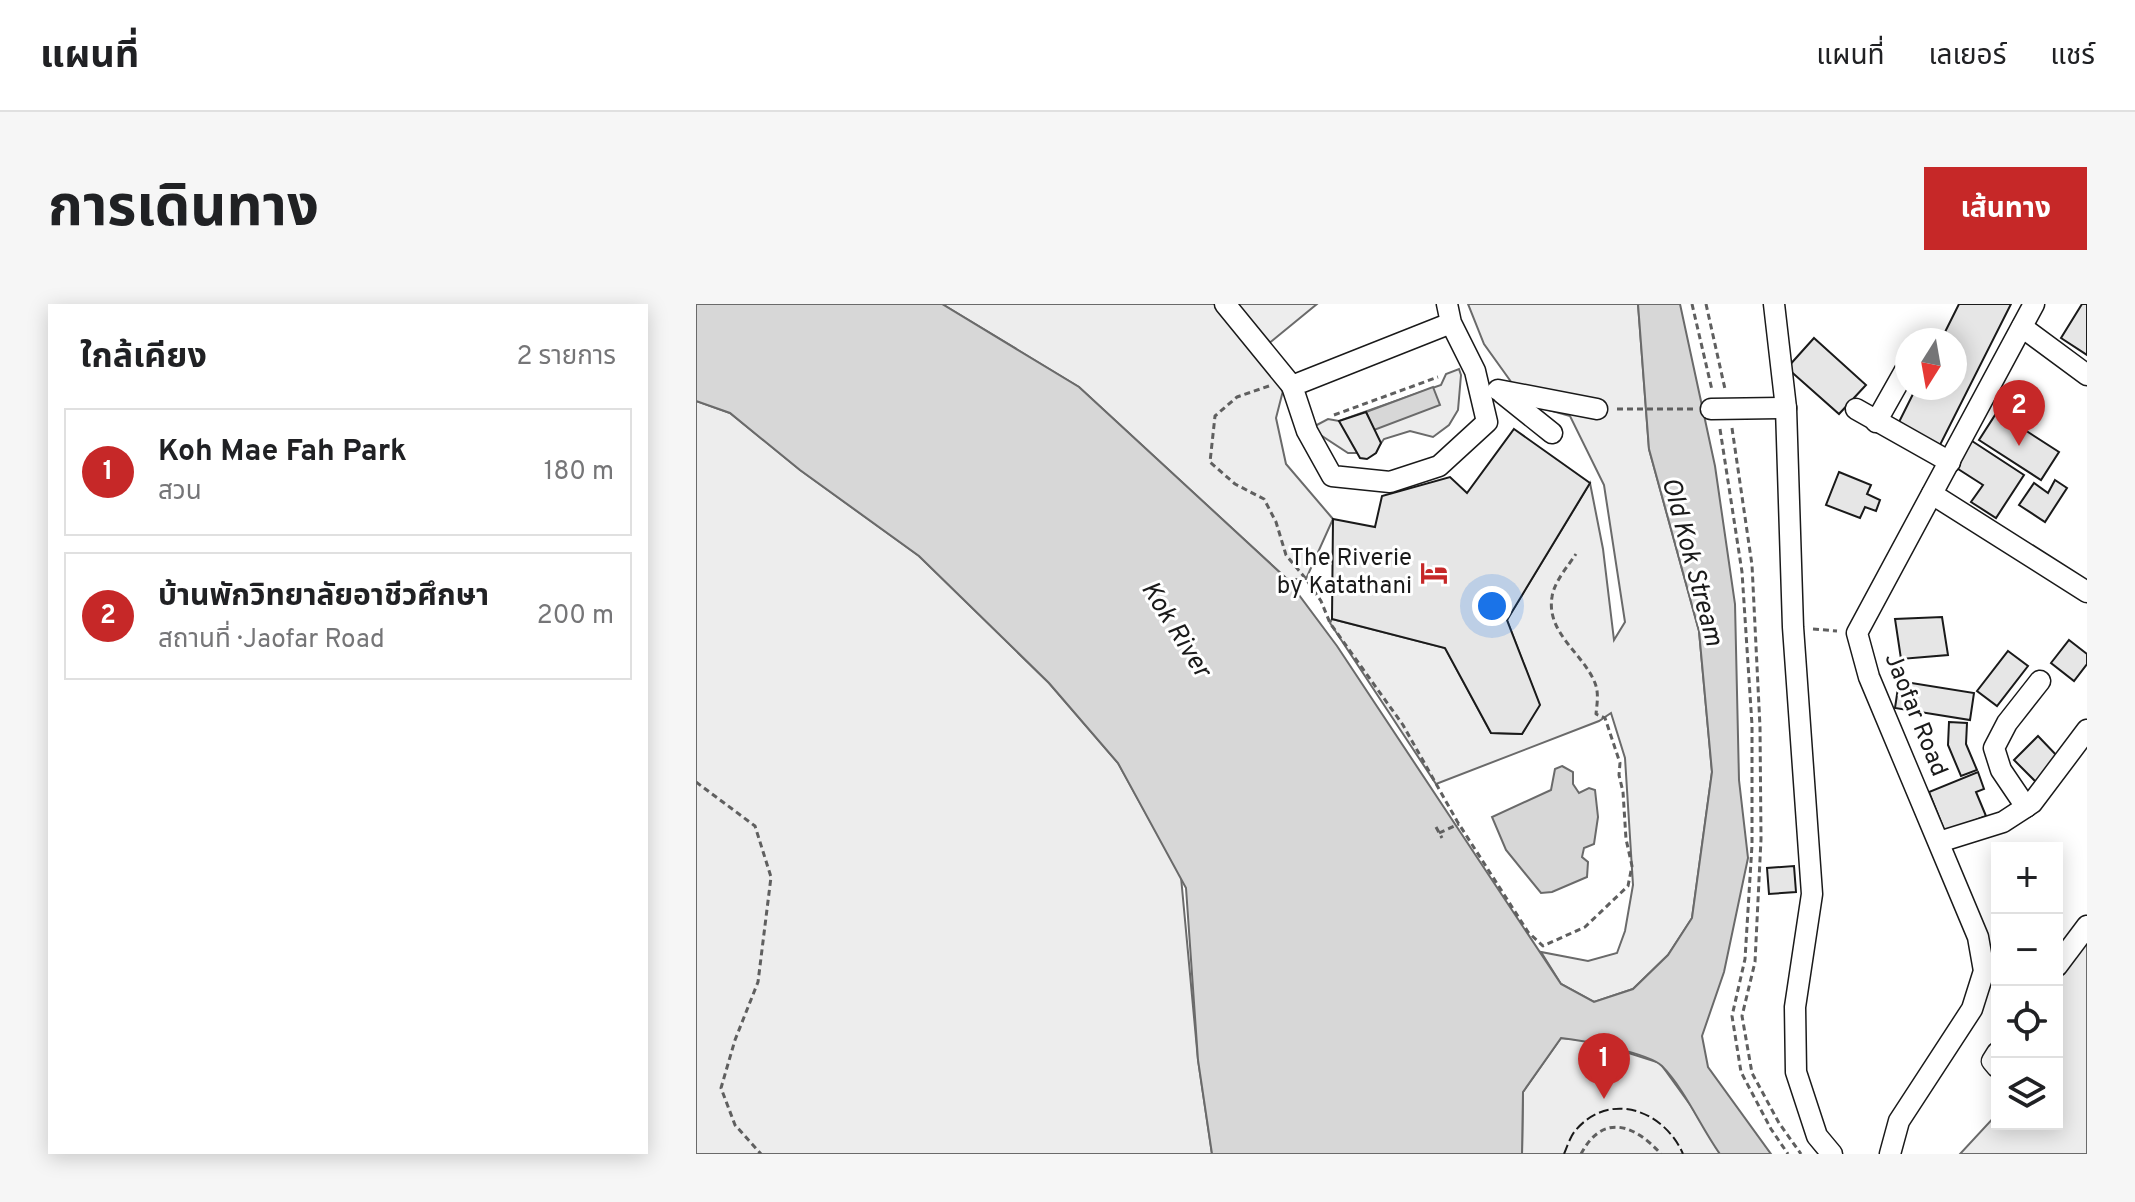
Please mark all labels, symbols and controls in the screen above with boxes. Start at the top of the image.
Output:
text: แผนที่ [40,33,139,82]
text: แผนที่ [1816,39,1885,75]
text: เลเยอร์ [1929,39,2006,75]
text: แชร์ [2050,39,2095,75]
button: เส้นทาง [1924,167,2087,250]
text: การเดินทาง [48,176,319,246]
north arrow [1895,328,1967,400]
text: ใกล้เคียง [80,337,207,380]
text: 2 รายการ [516,341,616,374]
pin: 2 [1993,380,2045,446]
text: Koh Mae Fah Park [158,434,407,471]
text: 1 [103,456,113,489]
text: 180 m [544,456,614,489]
water label: Old Kok Stream [1653,474,1730,651]
text: สวน [158,476,202,509]
place label: The Riverie by Katathani [1277,544,1412,602]
hotel icon: The Riverie by Katathani [1419,558,1449,588]
water label: Kok River [1132,576,1219,686]
text: บ้านพักวิทยาลัยอาชีวศึกษา [158,579,489,616]
your location [1472,586,1512,626]
text: 2 [100,600,116,633]
text: 200 m [537,600,614,633]
text: สถานที่ · Jaofar Road [158,624,385,657]
street label: Jaofar Road [1877,649,1953,781]
map controls [1991,842,2063,1130]
button: + [1991,842,2063,914]
button: − [1991,914,2063,986]
button: locate [1991,986,2063,1058]
pin: 1 [1578,1033,1630,1099]
button: layers [1991,1058,2063,1130]

